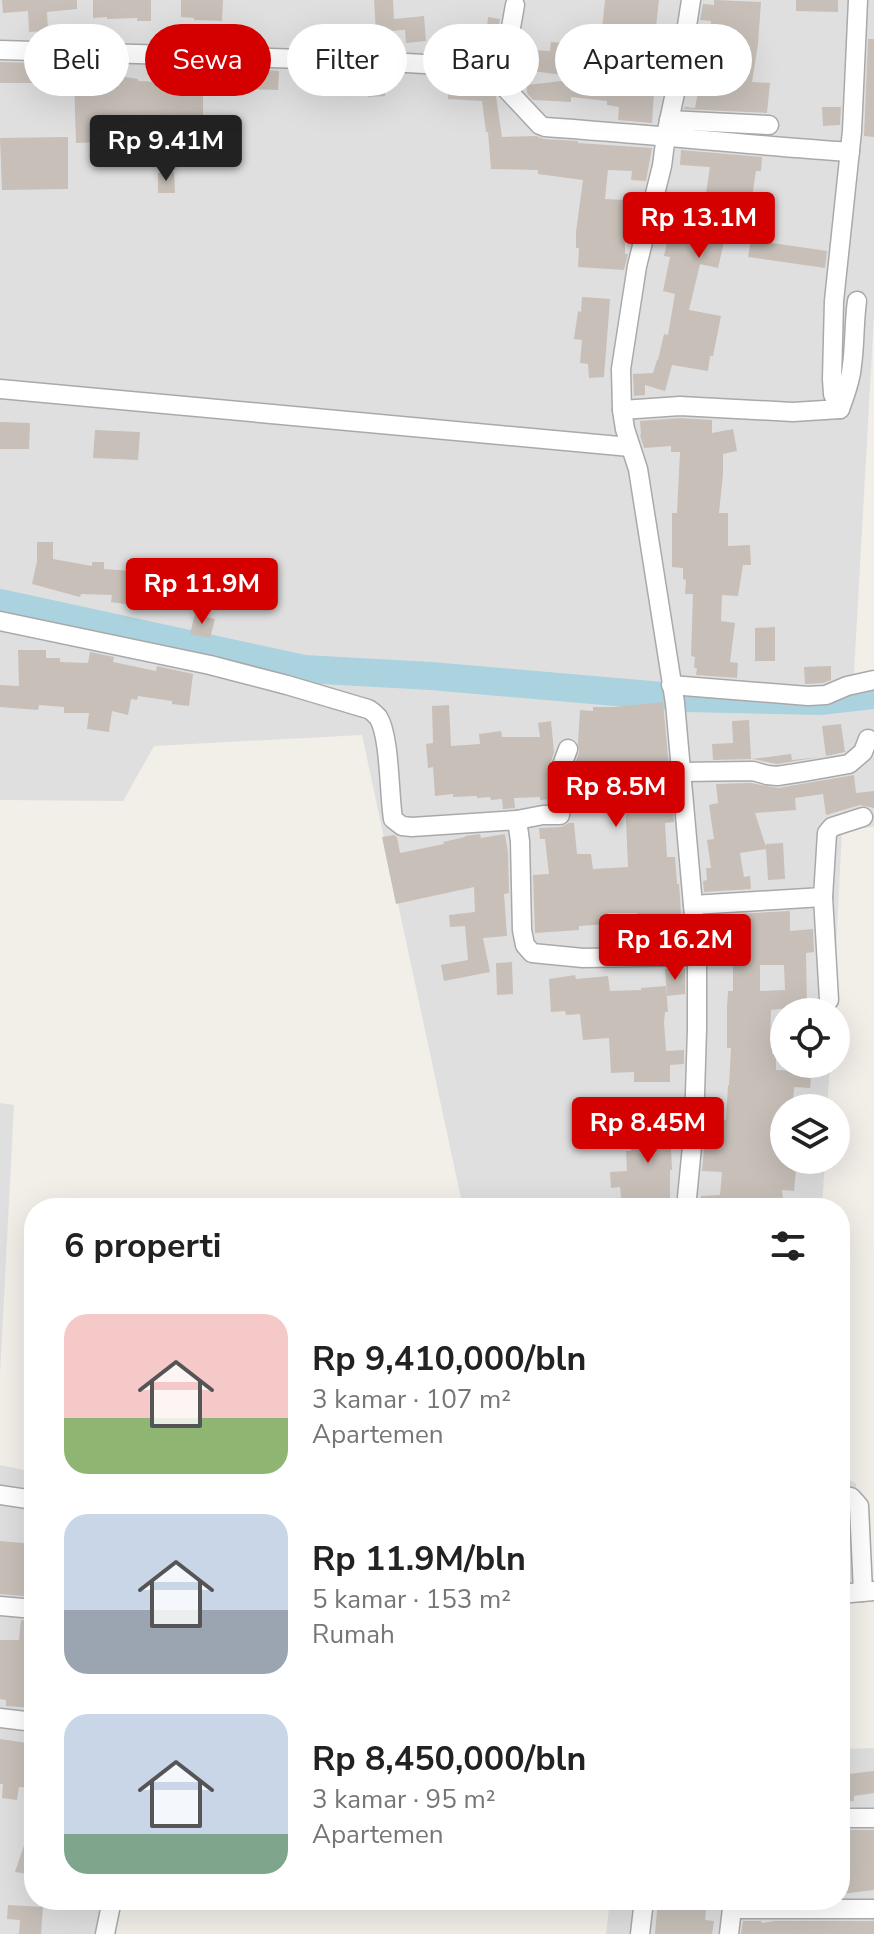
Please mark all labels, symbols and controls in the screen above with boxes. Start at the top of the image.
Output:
chip: Beli [24,24,129,96]
chip: Sewa [145,24,271,96]
chip: Filter [287,24,407,96]
chip: Baru [423,24,539,96]
chip: Apartemen [555,24,752,96]
pin: Rp 9.41M [83,115,249,183]
text: Rp 9.41M [108,123,224,158]
pin: Rp 13.1M [616,192,782,260]
text: Rp 13.1M [641,200,757,235]
pin: Rp 11.9M [119,558,285,626]
text: Rp 11.9M [144,566,260,601]
pin: Rp 8.5M [542,761,690,829]
text: Rp 8.5M [566,769,666,804]
pin: Rp 16.2M [592,914,758,982]
text: Rp 16.2M [617,922,733,957]
map controls [770,998,850,1174]
button: locate [770,998,850,1078]
button: layers [770,1094,850,1174]
pin: Rp 8.45M [565,1097,731,1165]
text: Rp 8.45M [590,1105,706,1140]
text: 6 properti [64,1223,221,1269]
icon: filters [766,1224,810,1268]
text: Rp 9,410,000/bln [312,1336,586,1382]
icon: home [128,1346,224,1442]
text: 3 kamar · 107 m² [312,1382,511,1417]
text: Apartemen [312,1417,444,1452]
text: Rp 11.9M/bln [312,1536,526,1582]
icon: home [128,1546,224,1642]
text: 5 kamar · 153 m² [312,1582,511,1617]
text: Rumah [312,1617,395,1652]
text: Rp 8,450,000/bln [312,1736,586,1782]
icon: home [128,1746,224,1842]
text: 3 kamar · 95 m² [312,1782,496,1817]
text: Apartemen [312,1817,444,1852]

